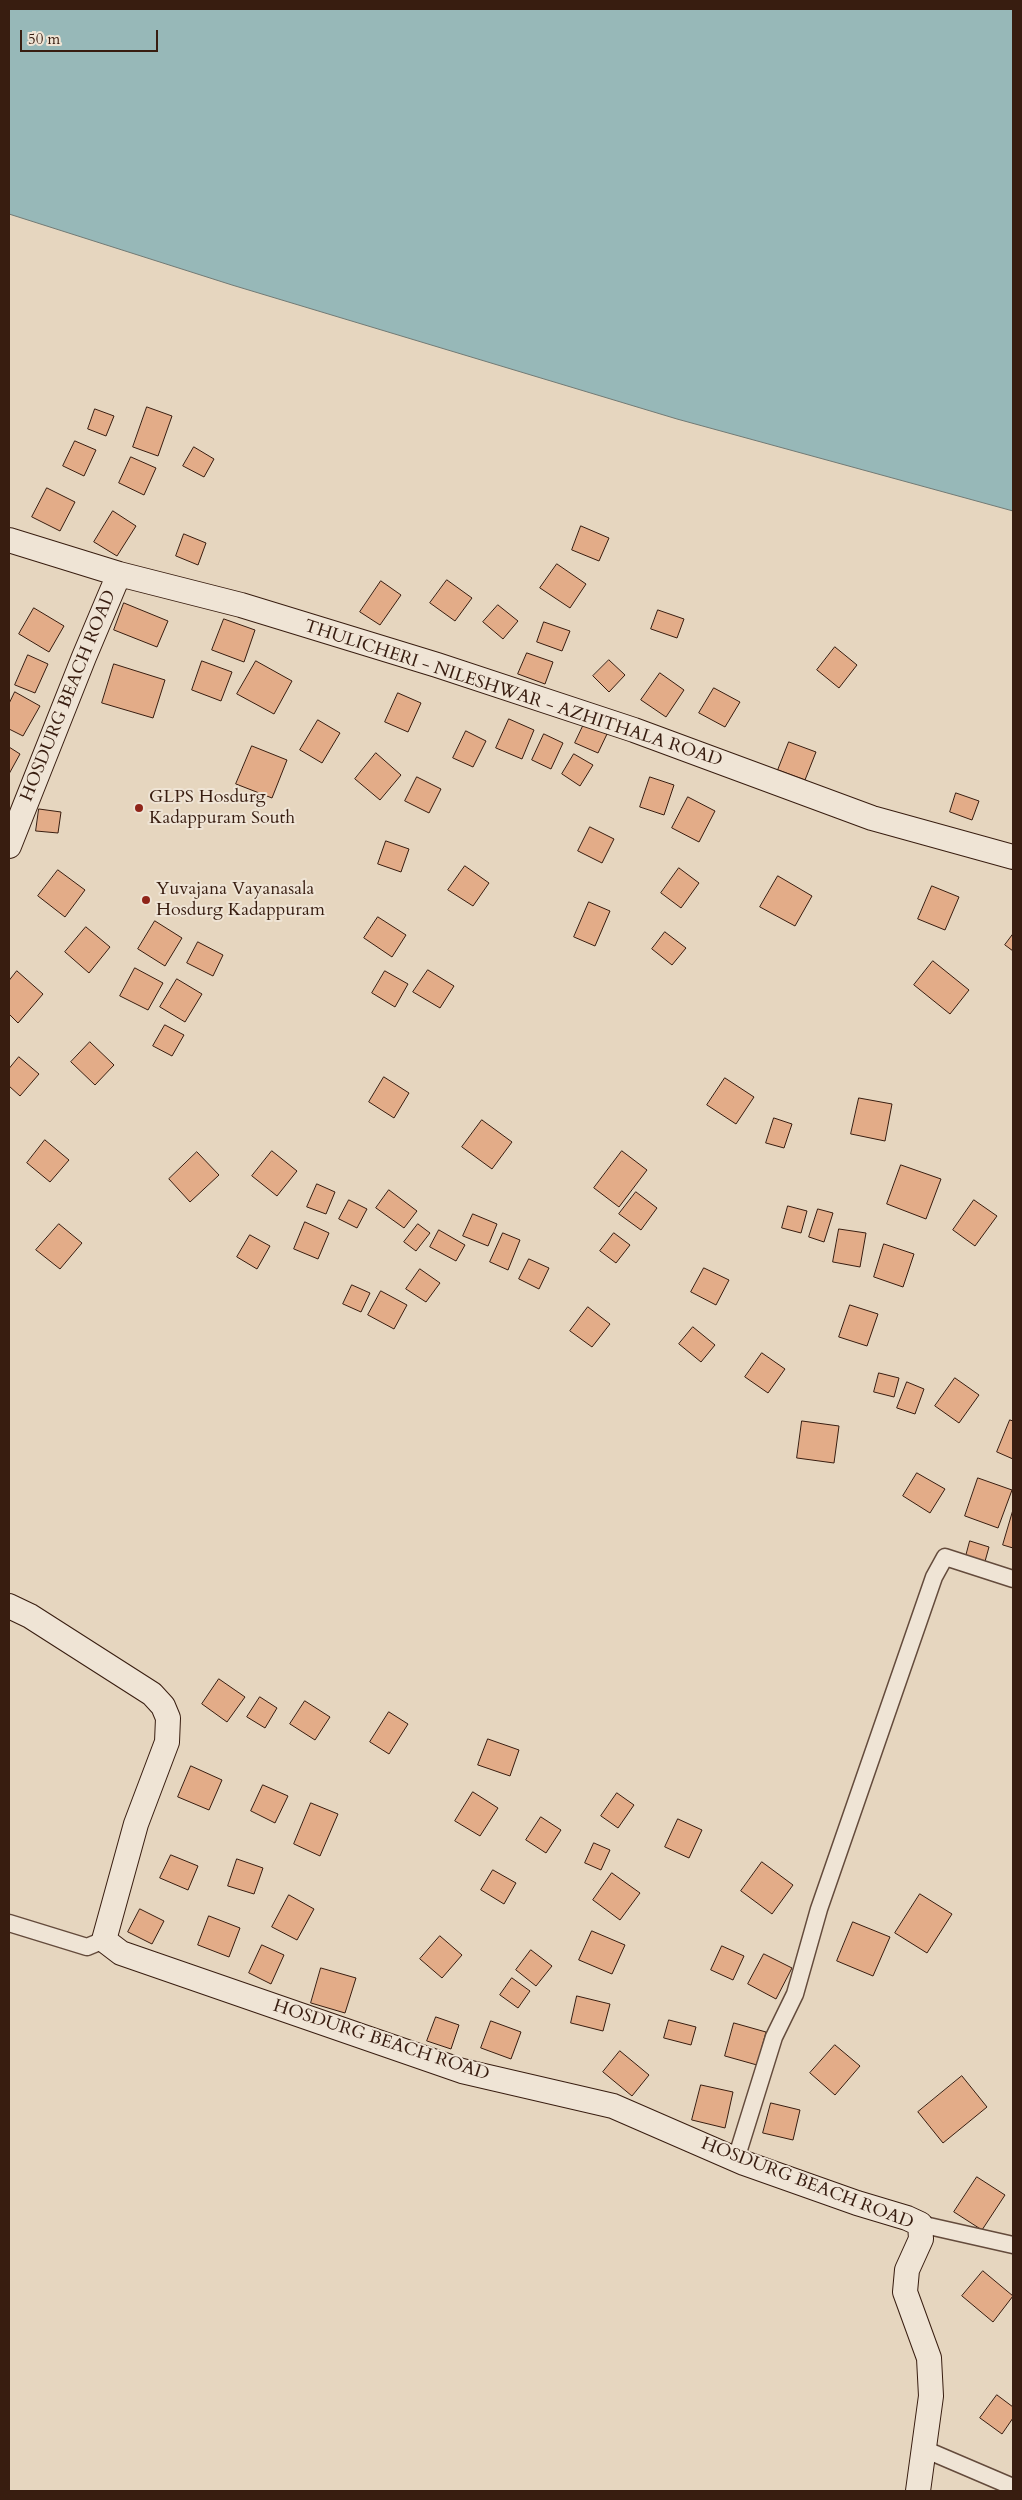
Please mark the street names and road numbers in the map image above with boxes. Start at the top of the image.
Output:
street label: HOSDURG BEACH ROAD [17,587,121,805]
street label: THULICHERI - NILESHWAR - AZHITHALA ROAD [301,616,725,772]
street label: HOSDURG BEACH ROAD [270,1996,492,2086]
street label: HOSDURG BEACH ROAD [698,2133,916,2235]

